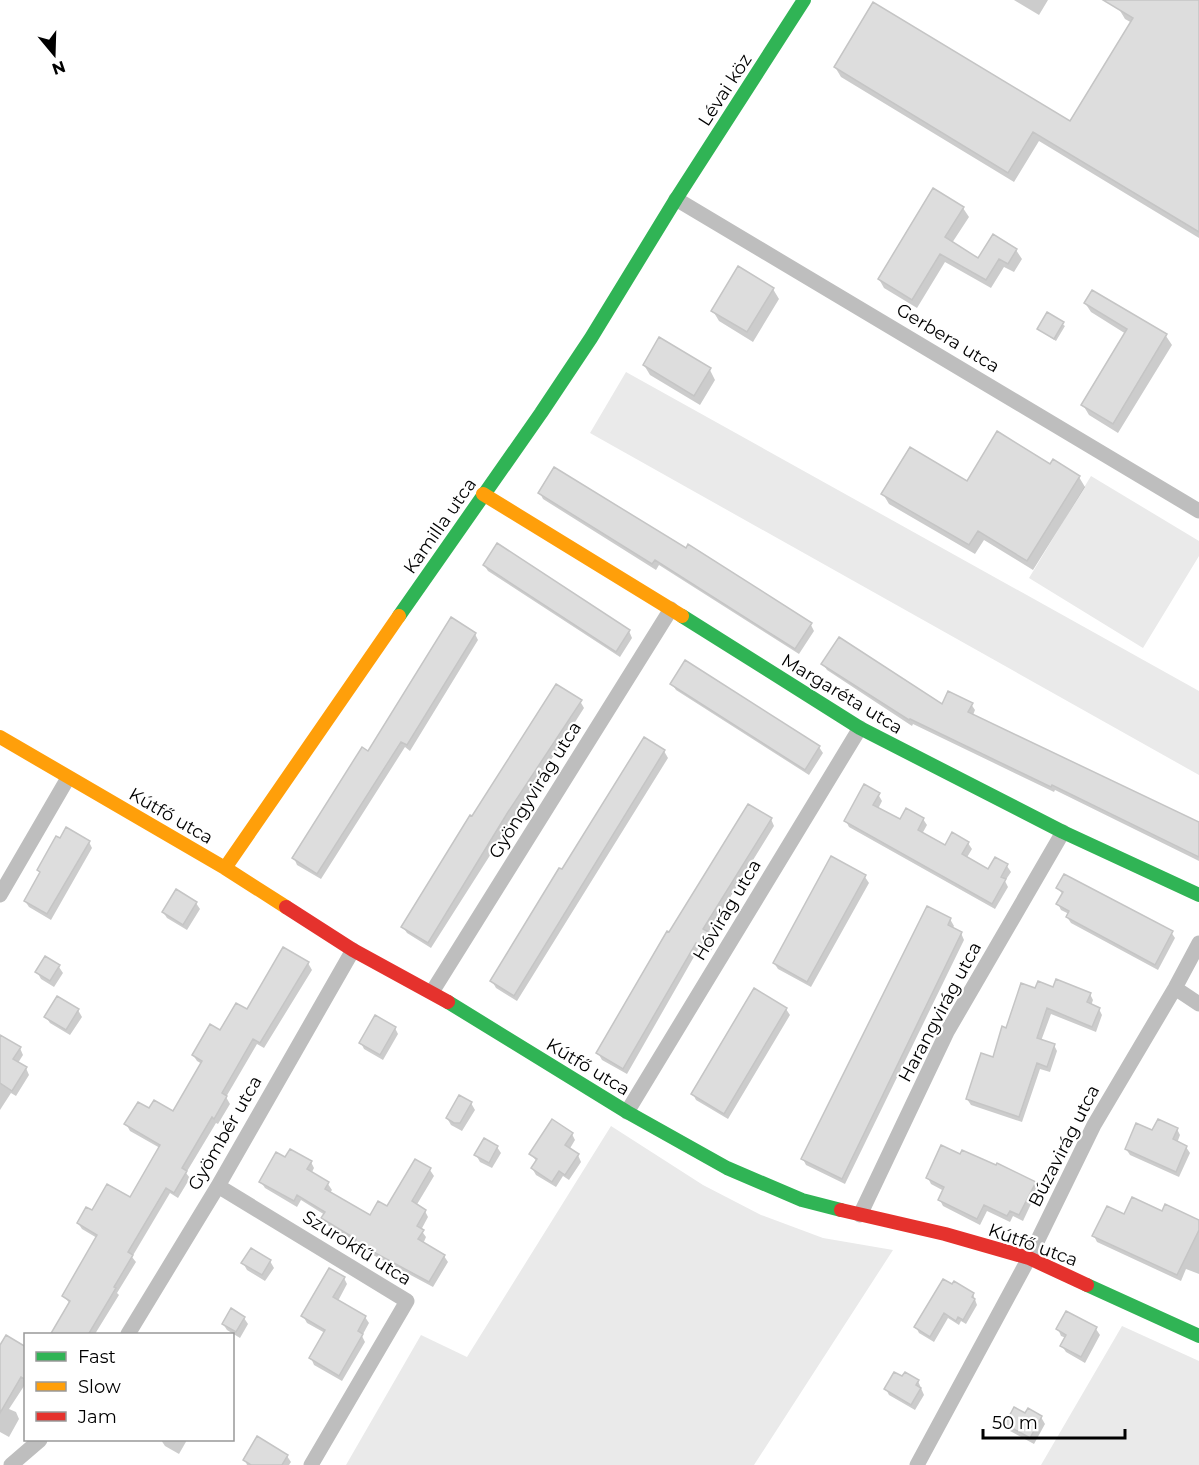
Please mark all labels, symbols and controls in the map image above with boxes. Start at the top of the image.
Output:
north arrow [24,24,84,84]
street label: Lévai köz [694,50,756,130]
text: N [50,57,68,79]
street label: Gerbera utca [892,299,1004,377]
street label: Kamilla utca [399,474,481,578]
street label: Margaréta utca [777,649,907,739]
street label: Gyöngyvirág utca [484,717,586,863]
street label: Kútfő utca [125,783,217,849]
street label: Hóvirág utca [688,855,766,965]
street label: Harangvirág utca [894,938,986,1086]
street label: Kútfő utca [542,1033,634,1101]
street label: Gyömbér utca [183,1072,267,1194]
street label: Búzavirág utca [1024,1081,1104,1211]
street label: Szurokfű utca [299,1206,415,1290]
street label: Kútfő utca [985,1219,1081,1271]
legend [24,1333,234,1441]
text: Fast [78,1346,116,1368]
text: Slow [78,1376,121,1398]
scale bar [983,1402,1126,1440]
text: Jam [77,1406,117,1428]
text: 50 m [992,1412,1038,1434]

